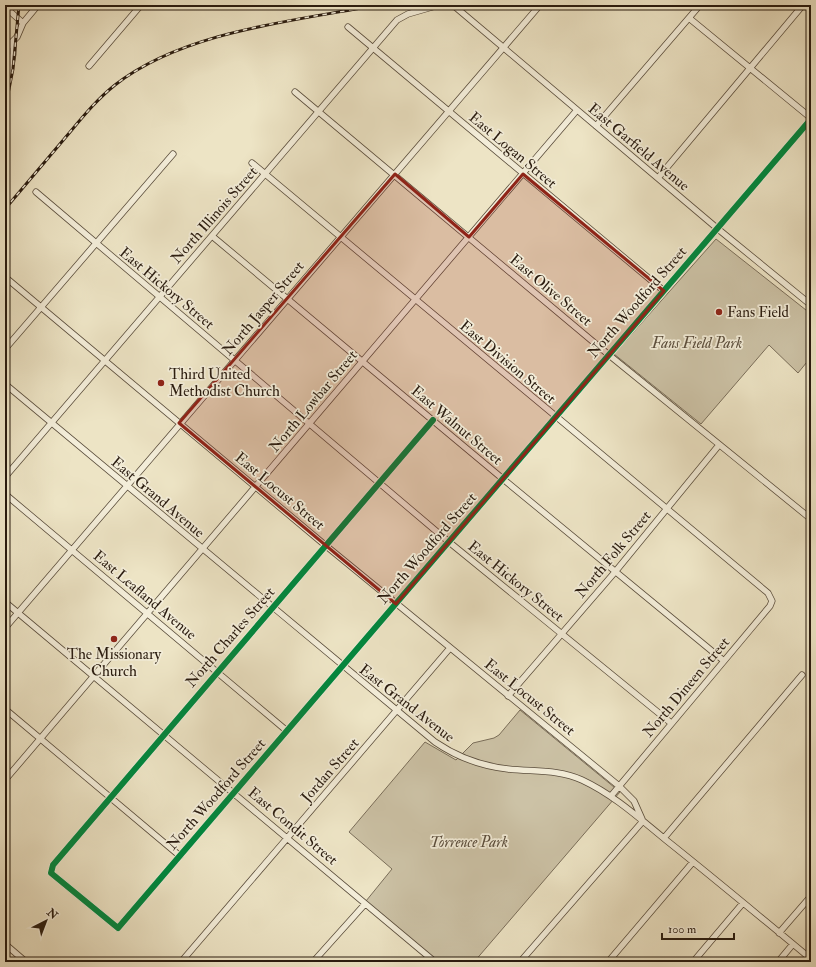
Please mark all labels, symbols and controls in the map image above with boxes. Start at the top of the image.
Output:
street label: East Garfield Avenue [584,99,693,195]
street label: East Logan Street [465,108,561,193]
street label: North Illinois Street [167,163,262,268]
street label: East Hickory Street [115,243,218,334]
street label: North Woodford Street [584,243,691,362]
street label: East Olive Street [506,250,596,331]
street label: North Jasper Street [218,257,309,360]
place label: Fans Field [727,303,789,322]
marker: Fans Field [714,307,724,317]
street label: East Division Street [456,317,560,408]
park label: Fans Field Park [651,334,742,353]
street label: North Lowbar Street [265,346,362,456]
place label: Third United Methodist Church [169,365,280,401]
marker: Third United Methodist Church [156,378,166,388]
street label: East Walnut Street [407,382,506,469]
street label: East Locust Street [231,448,329,535]
street label: East Grand Avenue [107,453,208,542]
street label: North Woodford Street [374,489,481,608]
street label: North Folk Street [571,507,656,602]
street label: East Hickory Street [464,537,568,626]
street label: East Leafland Avenue [89,547,200,644]
street label: North Charles Street [182,583,279,691]
street label: North Dineen Street [639,633,734,741]
marker: The Missionary Church [109,634,119,644]
place label: The Missionary Church [67,645,162,681]
street label: East Locust Street [480,655,579,740]
street label: East Grand Avenue [355,660,458,747]
street label: Jordan Street [297,734,364,808]
street label: North Woodford Street [163,735,270,854]
street label: East Condit Street [244,783,342,870]
park label: Torrence Park [430,833,508,852]
north arrow [26,901,66,941]
text: N [44,905,61,923]
scale bar [662,915,734,941]
text: 100 m [668,922,697,937]

